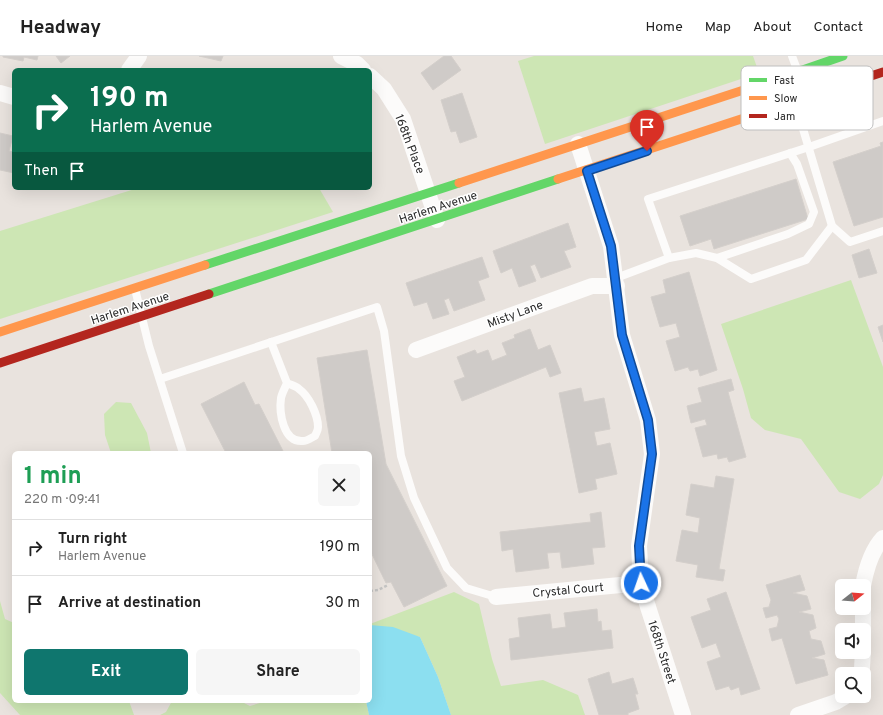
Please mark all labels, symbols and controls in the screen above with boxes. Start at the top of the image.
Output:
text: Headway [20,16,101,40]
text: Home [646,19,683,36]
text: Map [705,19,731,36]
text: About [753,19,792,36]
text: Contact [814,19,863,36]
legend [741,66,873,130]
text: Fast [774,74,794,88]
text: 190 m [90,81,168,117]
icon: right [24,84,76,136]
text: Slow [774,92,797,106]
pin [630,110,664,151]
text: Jam [774,110,795,124]
street label: 168th Place [390,112,428,176]
text: Harlem Avenue [90,116,212,139]
icon: arrive [636,116,658,138]
icon: arrive [66,160,88,182]
text: Then [24,162,58,181]
street label: Harlem Avenue [397,188,480,228]
street label: Harlem Avenue [89,289,172,329]
street label: Misty Lane [485,297,545,332]
text: 1 min [24,462,82,492]
button: close [318,464,360,506]
text: 220 m · 09:41 [24,492,100,508]
text: Turn right [58,530,127,549]
icon: right [24,537,46,559]
text: 190 m [320,538,360,557]
text: Harlem Avenue [58,549,146,565]
position arrow [620,562,662,604]
north arrow [835,579,871,615]
map controls [835,579,871,703]
street label: Crystal Court [532,580,604,602]
icon: arrive [24,593,46,615]
text: Arrive at destination [58,594,201,613]
text: 30 m [325,594,360,613]
street label: 168th Street [643,619,679,686]
button: sound [835,623,871,659]
button: Exit [24,649,188,695]
button: Share [196,649,360,695]
button: search [835,667,871,703]

